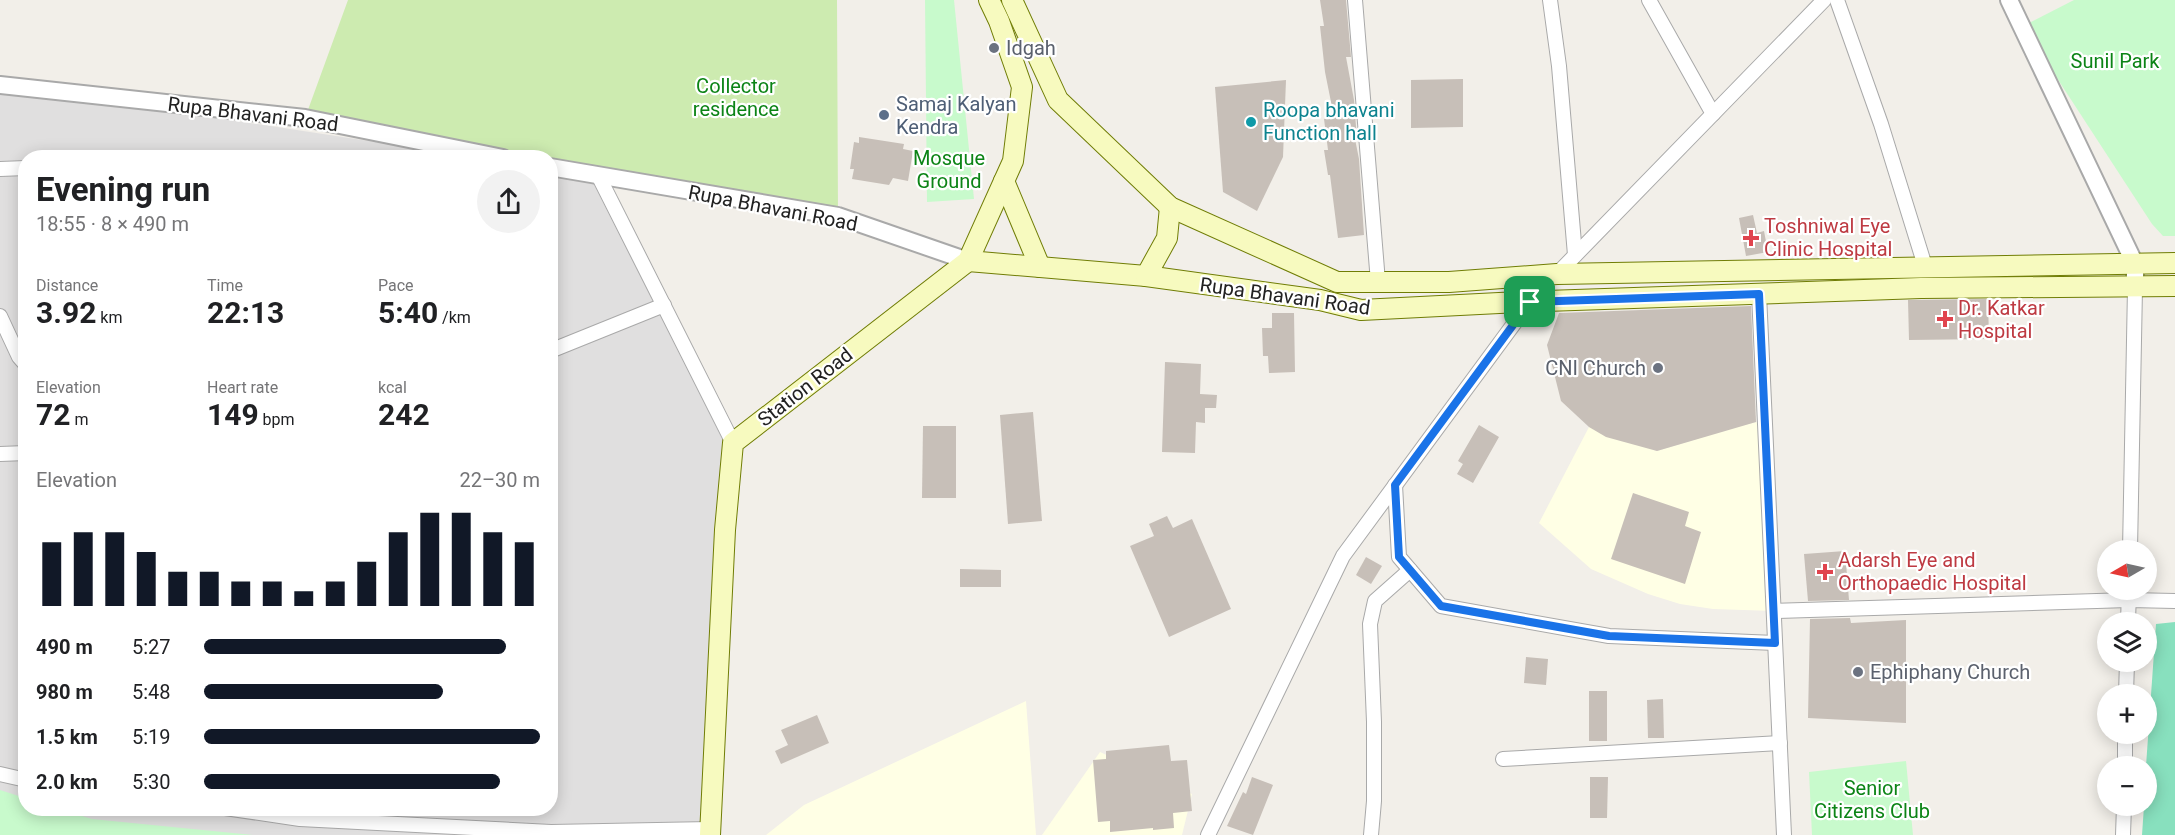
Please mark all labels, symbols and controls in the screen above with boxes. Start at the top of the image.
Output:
place label: Idgah [1006,36,1056,60]
marker: Idgah [987,41,1001,55]
park label: Sunil Park [2071,49,2160,73]
park label: Collector residence [693,74,779,121]
street label: Rupa Bhavani Road [166,92,340,136]
place label: Samaj Kalyan Kendra [896,92,1016,139]
place label: Roopa bhavani Function hall [1263,98,1395,145]
marker: Samaj Kalyan Kendra [877,108,891,122]
marker: Roopa bhavani Function hall [1244,115,1258,129]
park label: Mosque Ground [913,146,985,193]
text: Evening run [36,170,210,209]
button: share [477,170,540,233]
street label: Rupa Bhavani Road [686,180,860,236]
text: 18:55 · 8 × 490 m [36,212,189,236]
place label: Toshniwal Eye Clinic Hospital [1764,214,1892,261]
marker: Toshniwal Eye Clinic Hospital [1742,229,1760,247]
street label: Rupa Bhavani Road [1198,272,1372,320]
text: Distance [36,276,98,295]
text: Time [207,276,243,295]
text: Pace [378,276,414,295]
pin [1504,276,1555,327]
icon: arrive [1513,285,1546,318]
text: 3.92 [36,295,96,330]
text: 22:13 [207,295,284,330]
text: 5:40 [378,295,438,330]
place label: Dr. Katkar Hospital [1958,296,2045,343]
text: km [96,308,122,327]
text: /km [438,308,471,327]
marker: Dr. Katkar Hospital [1936,310,1954,328]
street label: Station Road [753,342,857,432]
place label: CNI Church [1545,356,1646,380]
marker: CNI Church [1651,361,1665,375]
text: Elevation [36,378,101,397]
text: Heart rate [207,378,278,397]
text: kcal [378,378,407,397]
text: 72 [36,397,70,432]
text: 149 [207,397,259,432]
text: 242 [378,397,430,432]
text: m [70,410,88,429]
text: bpm [259,410,295,429]
text: Elevation [36,468,117,492]
text: 22–30 m [459,468,540,492]
north arrow [2097,540,2157,600]
map controls [2097,540,2157,816]
place label: Adarsh Eye and Orthopaedic Hospital [1838,548,2027,595]
marker: Adarsh Eye and Orthopaedic Hospital [1816,563,1834,581]
button: layers [2097,612,2157,672]
text: 490 m [36,635,93,659]
text: 5:27 [132,635,171,659]
place label: Ephiphany Church [1870,660,2030,684]
marker: Ephiphany Church [1851,665,1865,679]
text: 980 m [36,680,93,704]
text: 5:48 [132,680,171,704]
button: + [2097,684,2157,744]
text: 1.5 km [36,725,98,749]
text: 5:19 [132,725,171,749]
button: − [2097,756,2157,816]
text: 2.0 km [36,770,98,794]
text: 5:30 [132,770,171,794]
park label: Senior Citizens Club [1814,776,1930,823]

